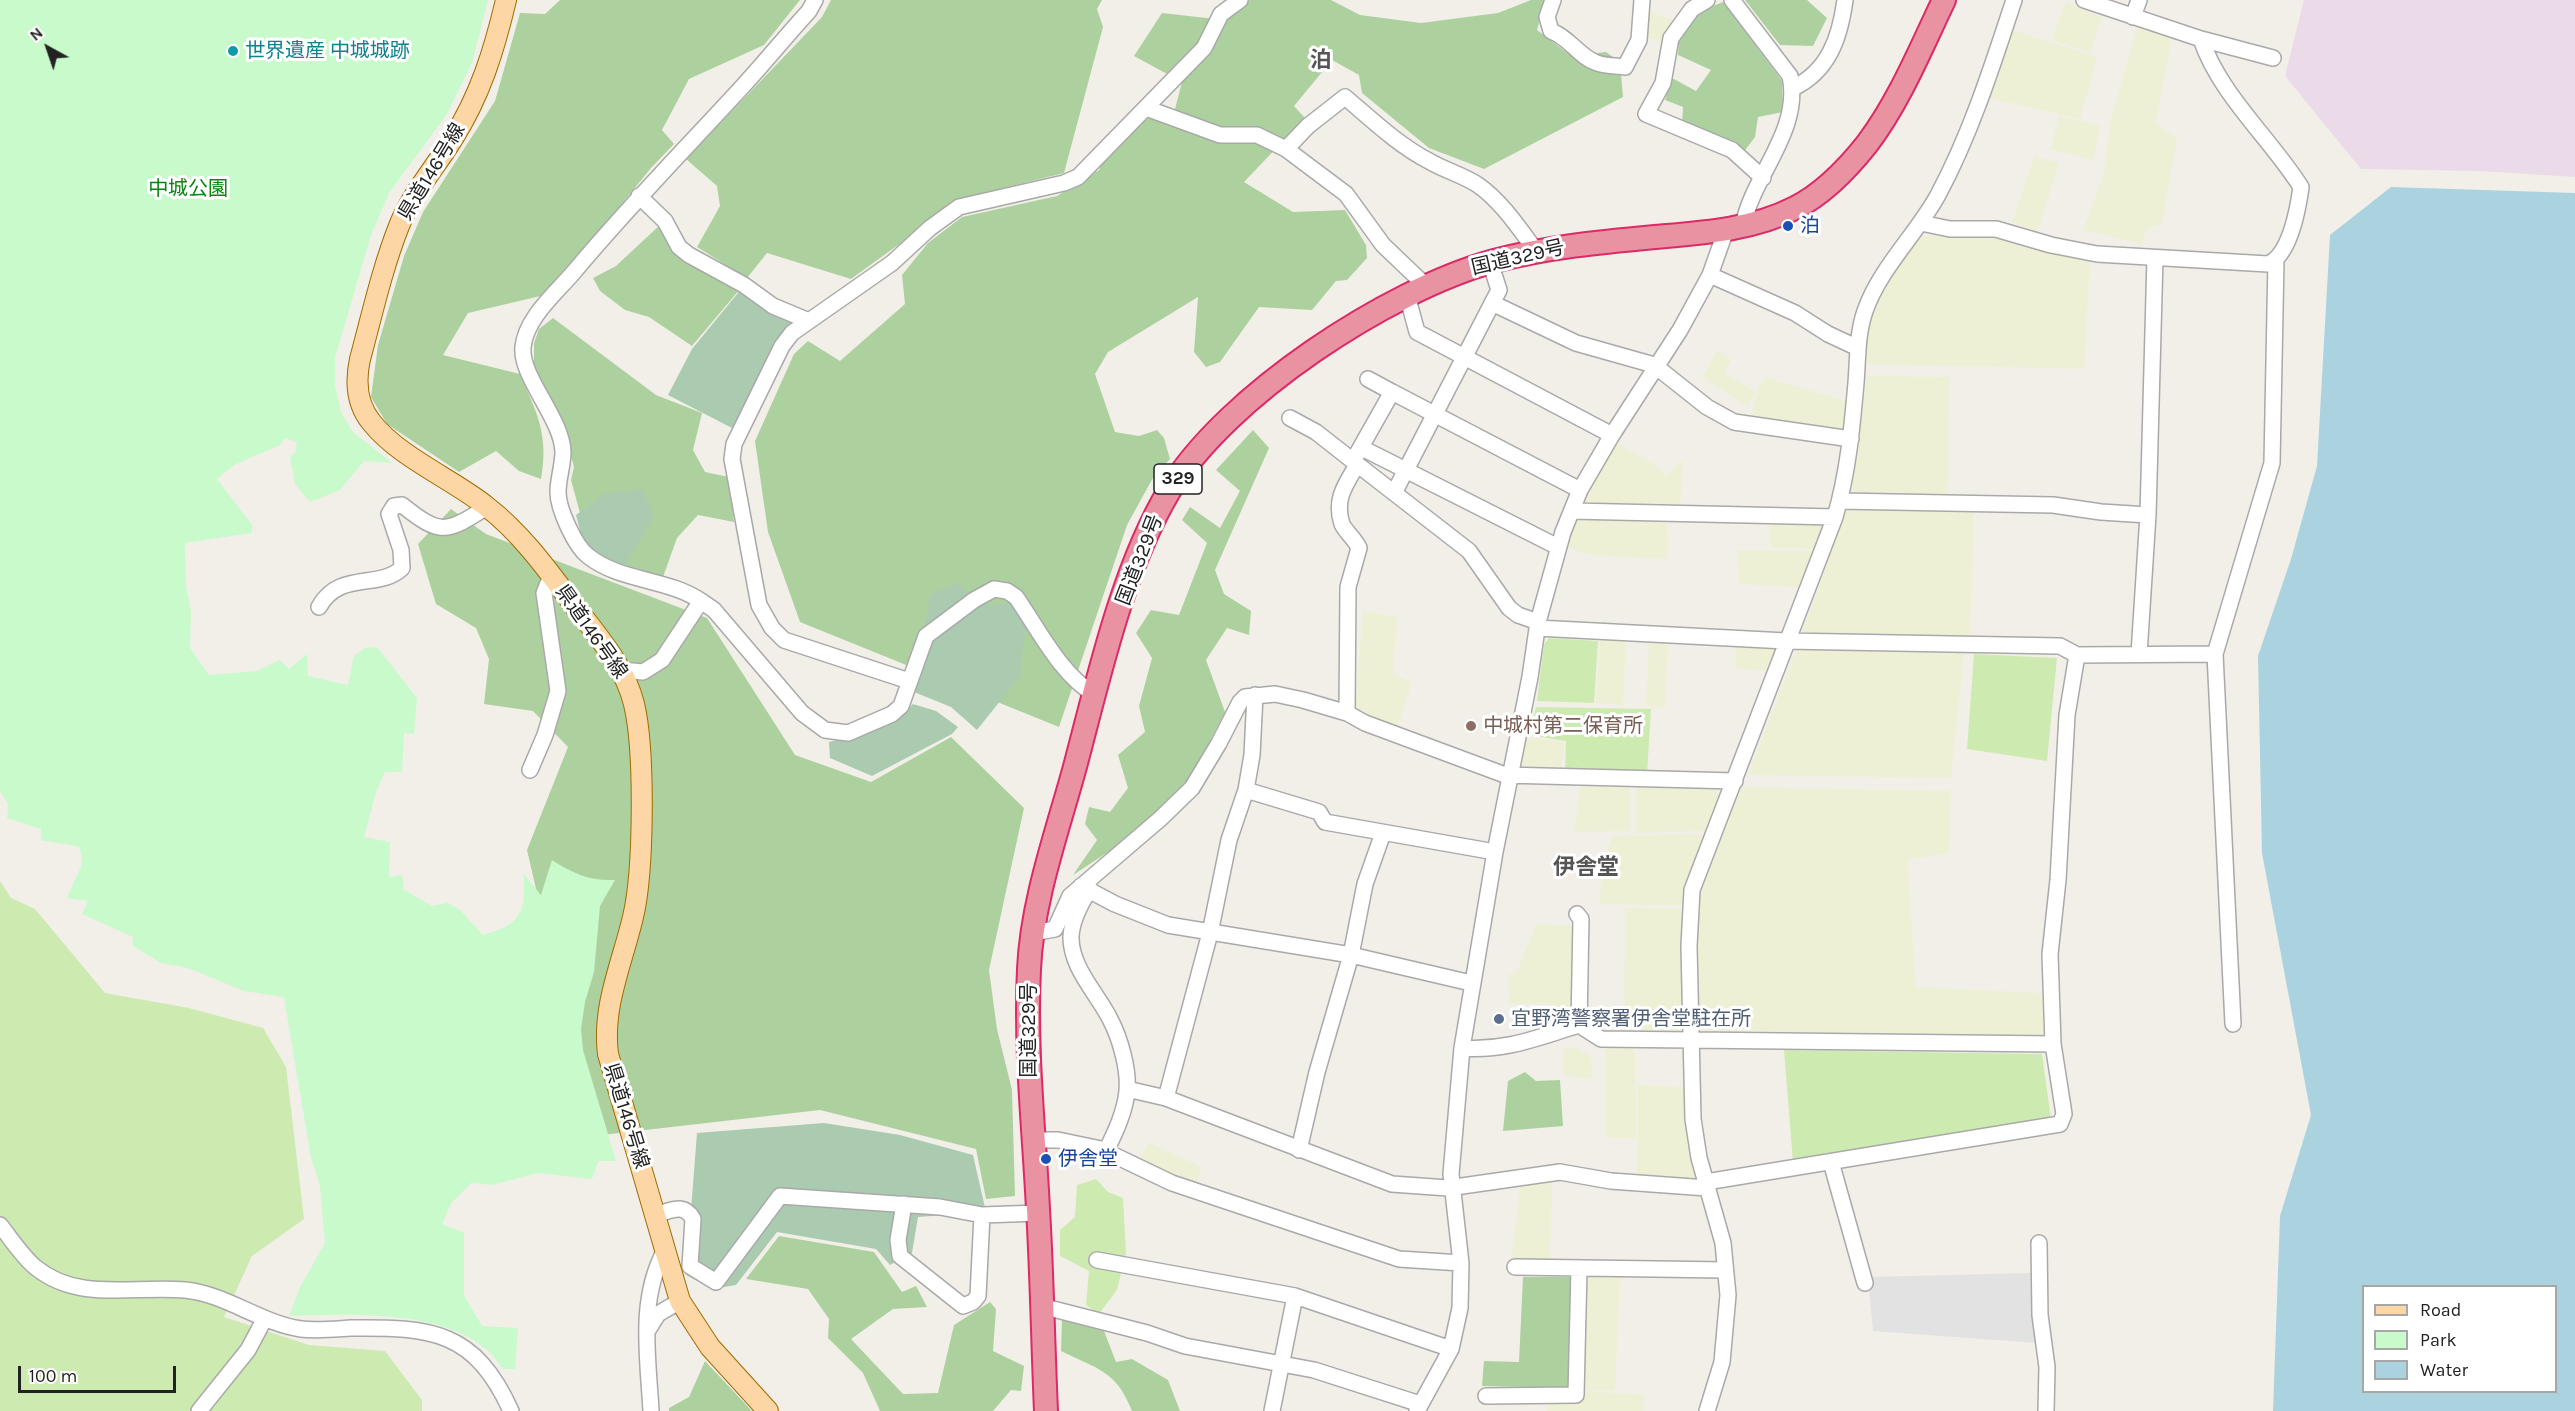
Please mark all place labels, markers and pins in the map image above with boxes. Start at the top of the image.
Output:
place label: 世界遺産 中城城跡 [245,39,410,63]
marker: 世界遺産 中城城跡 [226,44,240,58]
place label: 泊 [1800,214,1820,238]
marker: 泊 [1781,219,1795,233]
place label: 中城村第二保育所 [1483,714,1643,738]
marker: 中城村第二保育所 [1464,719,1478,733]
place label: 宜野湾警察署伊舎堂駐在所 [1511,1007,1751,1031]
marker: 宜野湾警察署伊舎堂駐在所 [1492,1012,1506,1026]
place label: 伊舎堂 [1058,1147,1118,1171]
marker: 伊舎堂 [1039,1152,1053,1166]

